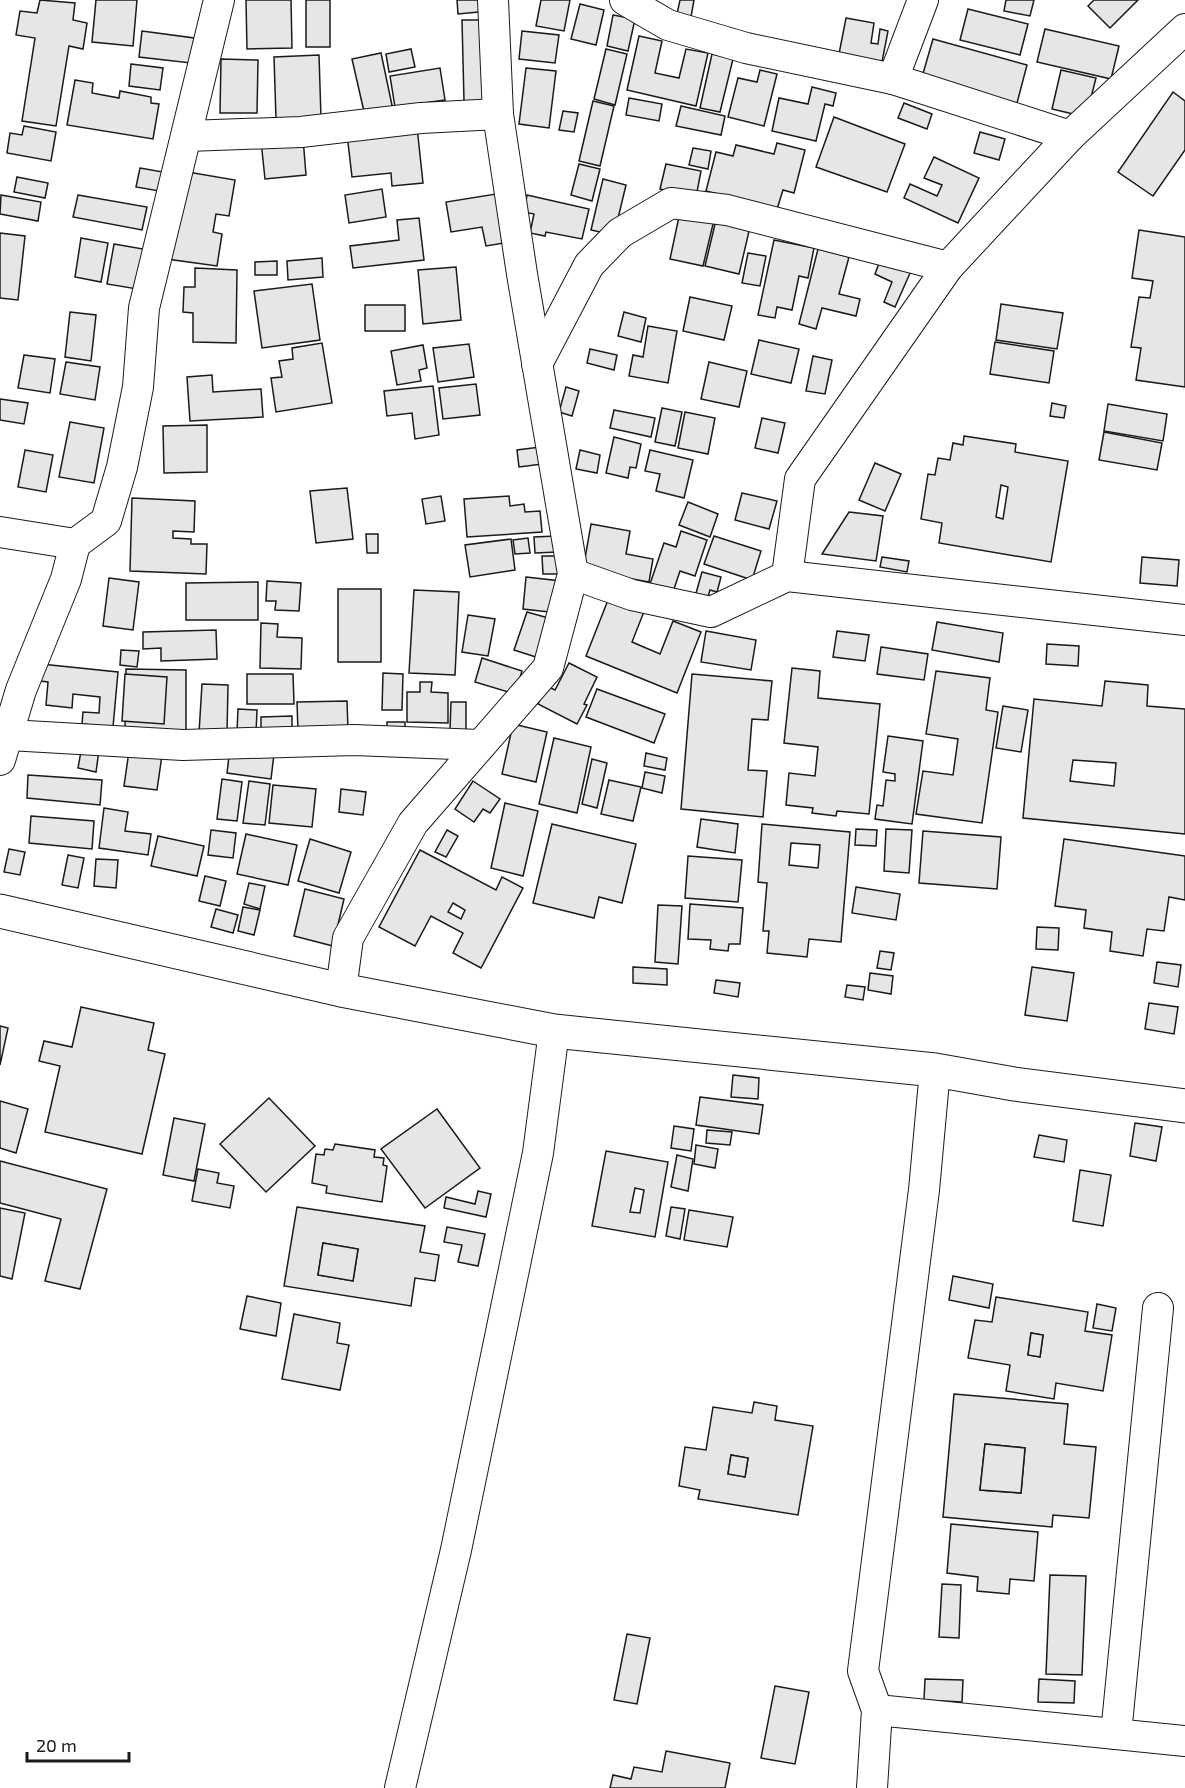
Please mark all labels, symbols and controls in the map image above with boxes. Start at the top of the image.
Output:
scale bar [27,1725,129,1763]
text: 20 m [36,1734,77,1756]

